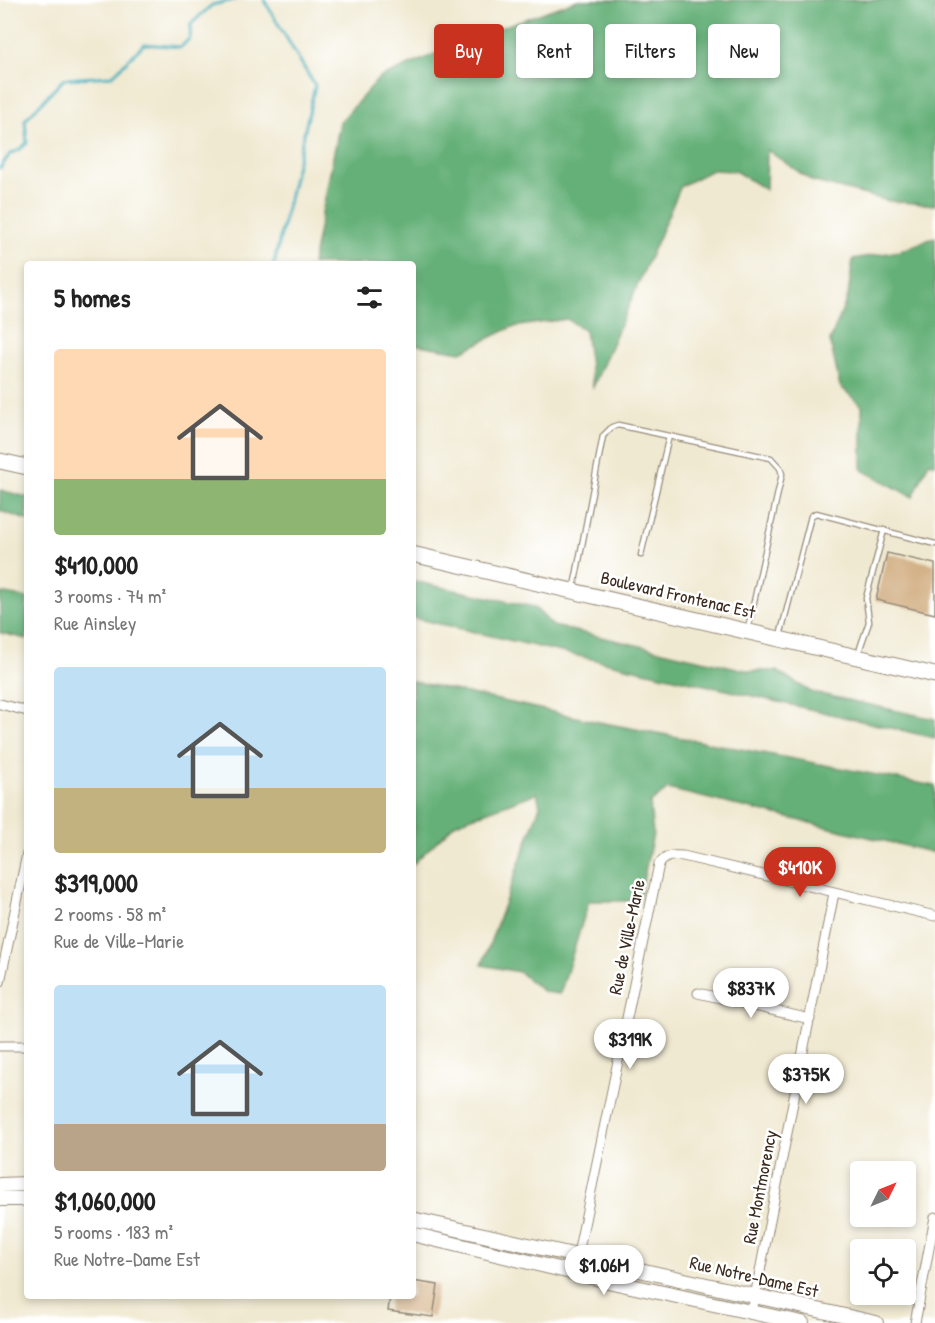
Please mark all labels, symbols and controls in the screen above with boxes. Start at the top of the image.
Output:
chip: Buy [434,24,504,78]
chip: Rent [516,24,593,78]
chip: Filters [605,24,696,78]
chip: New [708,24,780,78]
text: 5 homes [54,280,130,315]
icon: filters [353,281,386,314]
icon: home [166,388,274,496]
text: $410,000 [54,547,138,582]
street label: Boulevard Frontenac Est [598,565,759,625]
text: 3 rooms · 74 m² [54,582,166,609]
text: Rue Ainsley [54,609,136,636]
icon: home [166,706,274,814]
pin: $410K [758,847,842,898]
text: $410K [778,853,822,880]
text: $319,000 [54,865,138,900]
street label: Rue de Ville-Marie [602,877,651,997]
text: 2 rooms · 58 m² [54,900,166,927]
text: Rue de Ville-Marie [54,927,184,954]
pin: $837K [709,968,793,1019]
text: $837K [727,974,775,1001]
pin: $319K [588,1019,672,1070]
icon: home [166,1024,274,1132]
text: $319K [608,1025,652,1052]
pin: $375K [764,1054,848,1105]
text: $375K [782,1060,830,1087]
street label: Rue Montmorency [736,1128,783,1246]
north arrow [850,1161,916,1227]
map controls [850,1161,916,1305]
text: $1,060,000 [54,1183,156,1218]
text: 5 rooms · 183 m² [54,1218,173,1245]
button: locate [850,1239,916,1305]
text: Rue Notre-Dame Est [54,1245,200,1272]
pin: $1.06M [555,1245,653,1296]
street label: Rue Notre-Dame Est [687,1250,822,1304]
text: $1.06M [579,1251,629,1278]

